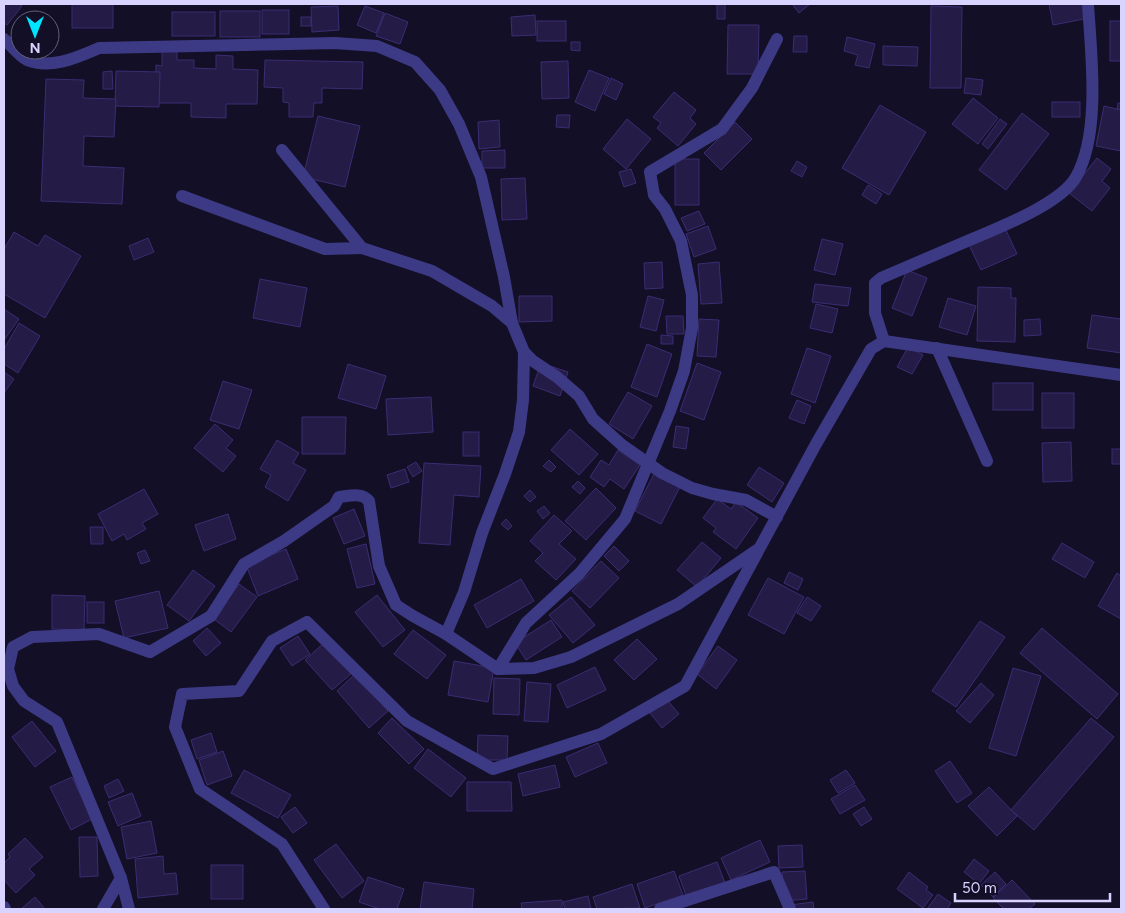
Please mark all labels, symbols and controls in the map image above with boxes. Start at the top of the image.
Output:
north arrow [10,10,60,60]
text: N [30,39,40,56]
scale bar [955,870,1110,902]
text: 50 m [962,879,997,897]

